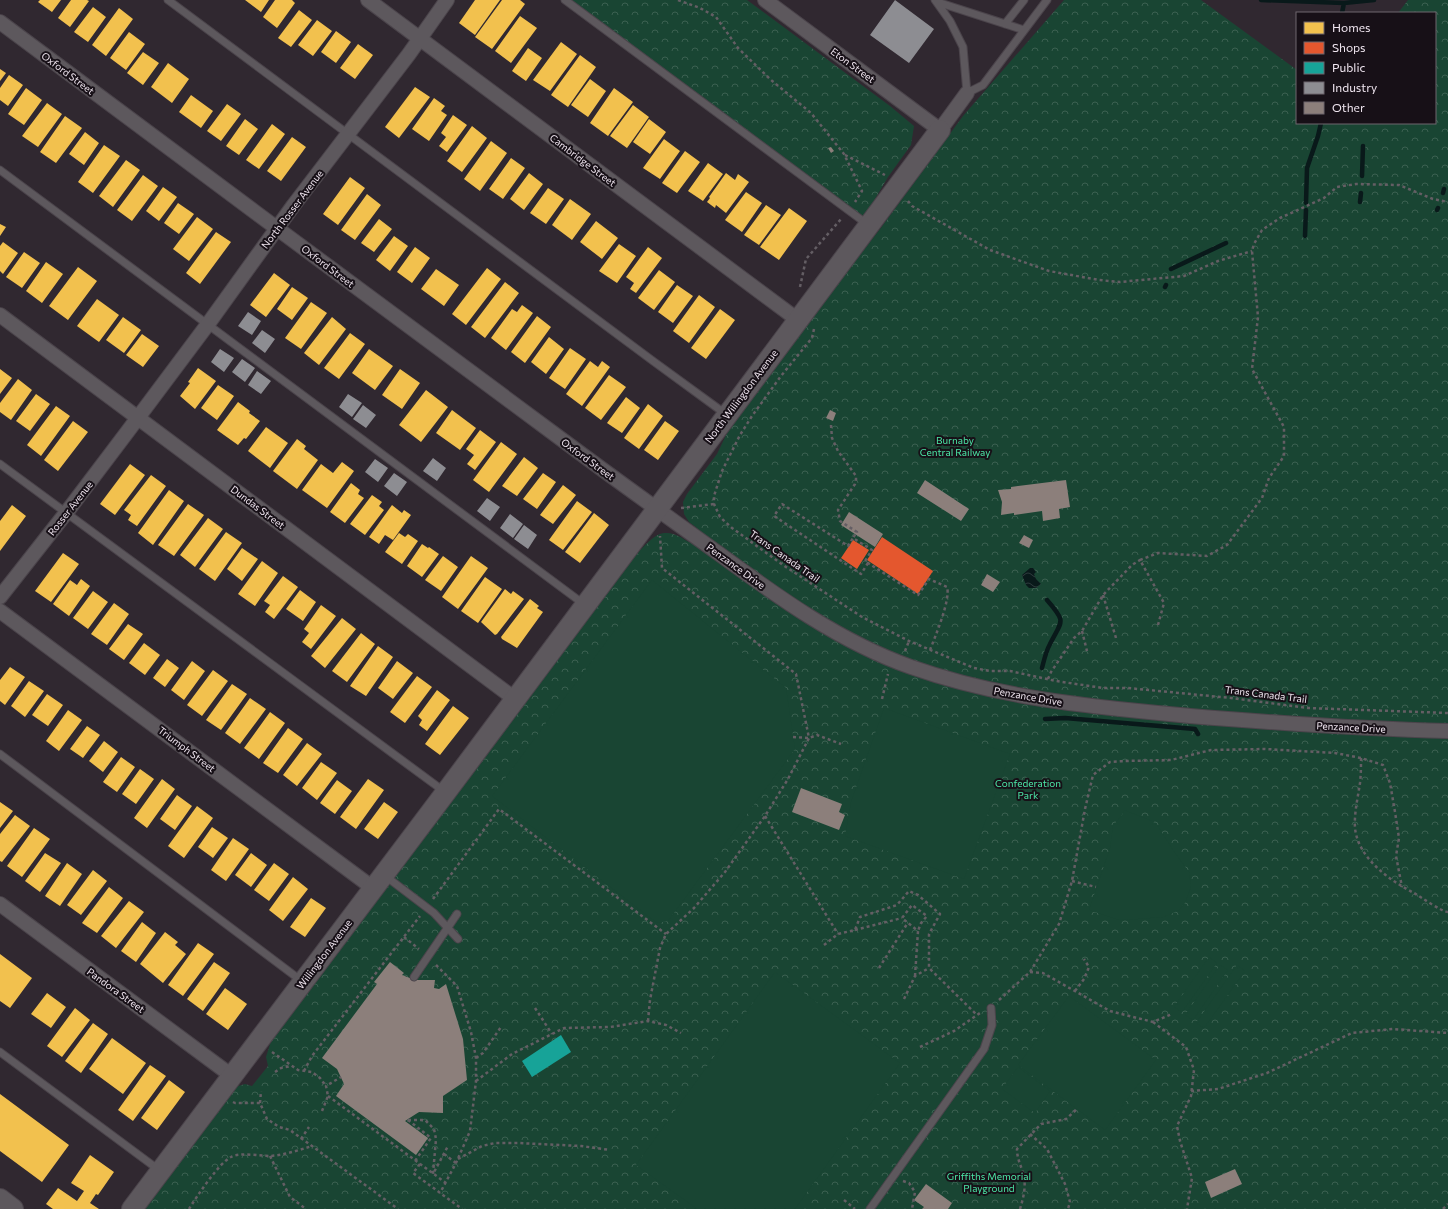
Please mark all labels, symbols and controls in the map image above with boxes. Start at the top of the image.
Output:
legend [1296,12,1436,124]
text: Homes [1332,20,1370,34]
text: Shops [1332,40,1366,54]
street label: Eton Street [829,45,877,85]
street label: Oxford Street [39,49,97,97]
text: Public [1332,60,1365,74]
text: Industry [1332,80,1377,94]
text: Other [1332,100,1365,114]
street label: Cambridge Street [548,131,618,189]
street label: North Rosser Avenue [259,167,325,251]
street label: Oxford Street [299,242,357,290]
street label: North Willingdon Avenue [702,347,780,445]
park label: Burnaby Central Railway [920,434,990,458]
street label: Oxford Street [559,436,617,482]
street label: Rosser Avenue [45,478,95,538]
street label: Dundas Street [229,483,287,531]
street label: Trans Canada Trail [748,527,822,585]
street label: Penzance Drive [704,541,768,591]
street label: Trans Canada Trail [1224,683,1308,705]
street label: Penzance Drive [993,684,1063,708]
street label: Penzance Drive [1316,719,1386,735]
street label: Triumph Street [156,724,218,774]
park label: Confederation Park [995,777,1061,801]
street label: Willingdon Avenue [294,917,354,991]
street label: Pandora Street [85,965,147,1015]
park label: Griffiths Memorial Playground [947,1170,1031,1194]

